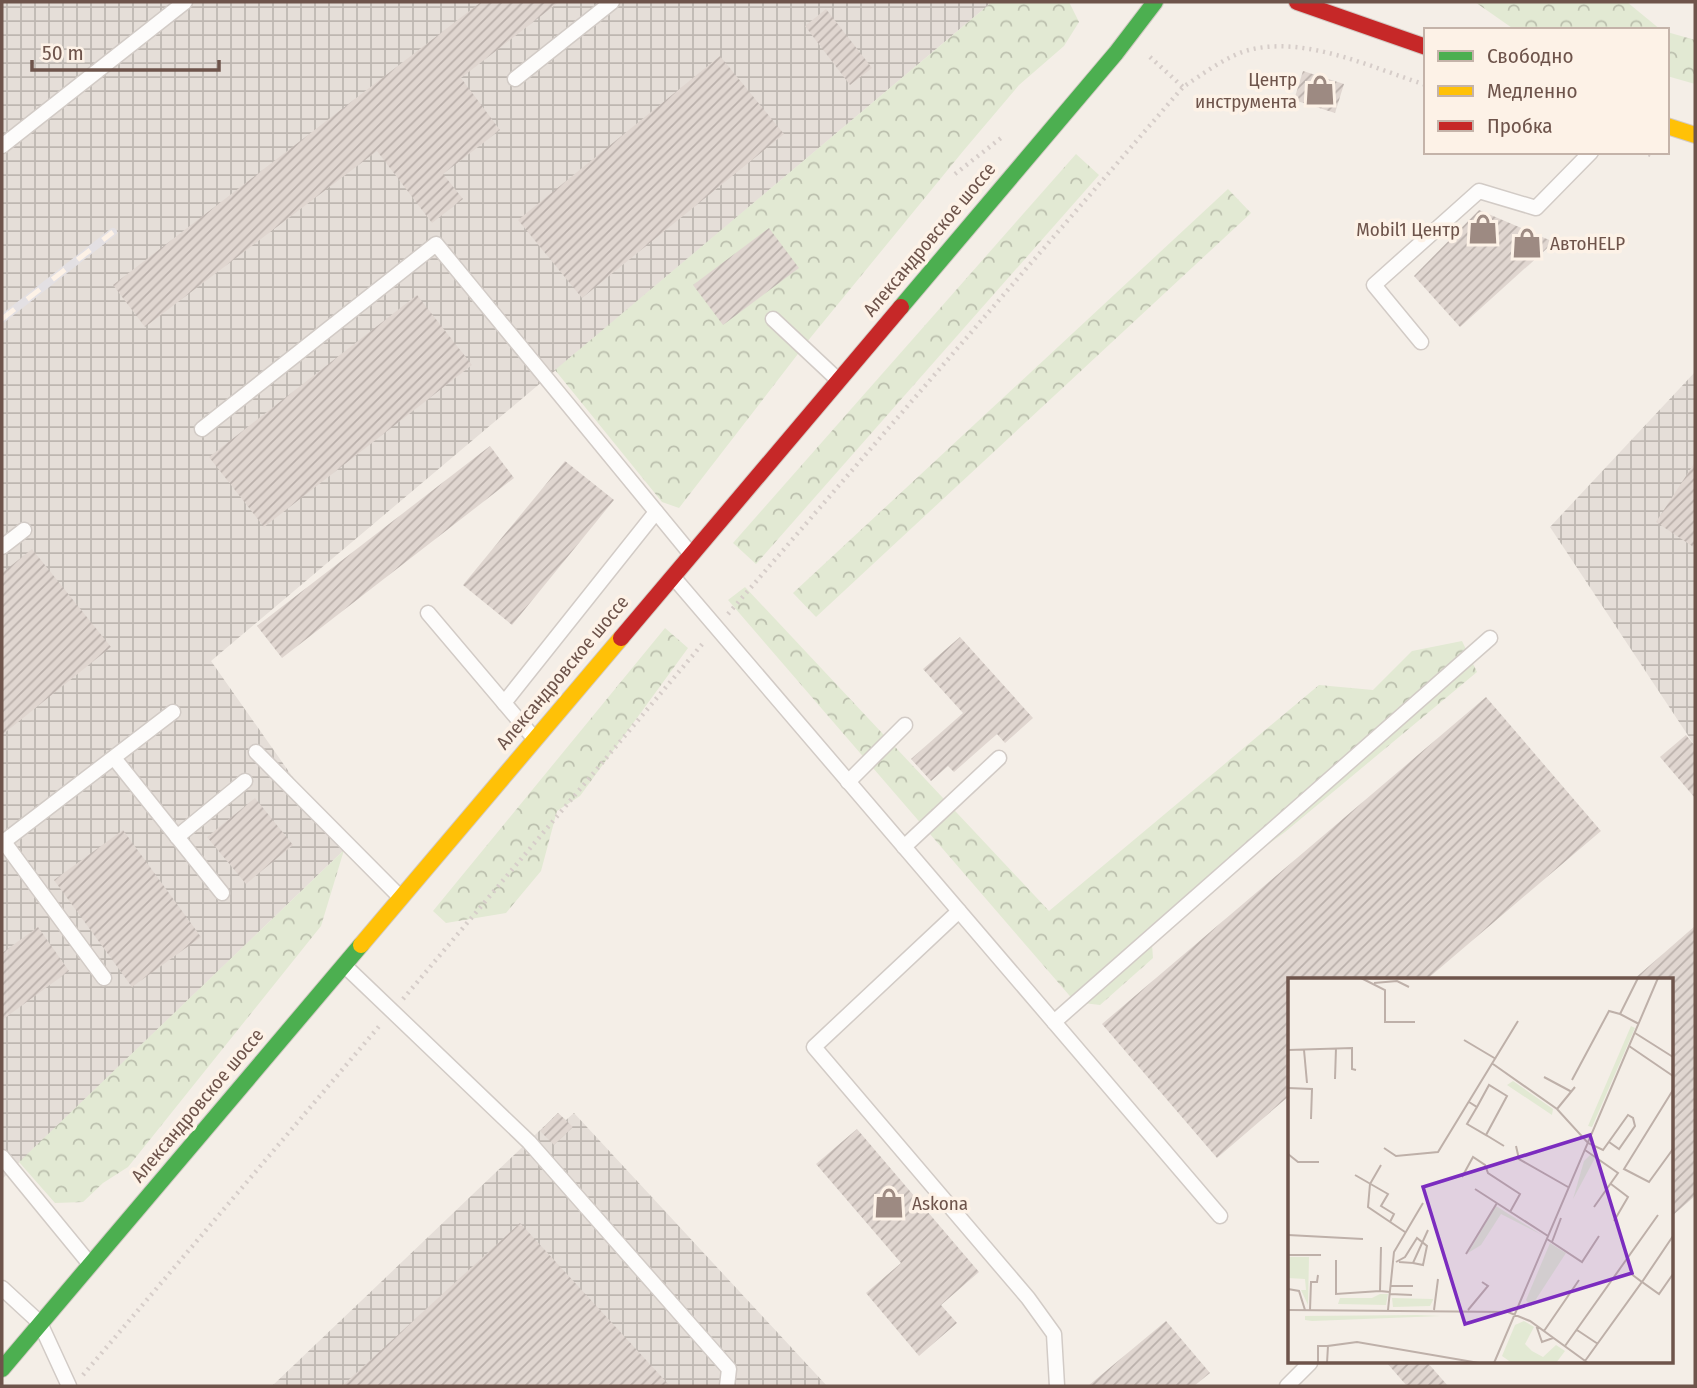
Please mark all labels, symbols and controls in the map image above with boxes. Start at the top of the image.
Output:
scale bar [32,28,219,72]
legend [1424,28,1669,154]
text: 50 m [42,40,84,66]
text: Свободно [1487,43,1573,69]
place label: Центр инструмента [1195,68,1297,113]
shop icon: Центр инструмента [1303,73,1337,107]
text: Медленно [1487,78,1577,104]
text: Пробка [1487,113,1553,139]
street label: Александровское шоссе [858,158,1000,321]
shop icon: Mobil1 Центр [1466,212,1500,246]
place label: Mobil1 Центр [1356,218,1460,241]
shop icon: АвтоHELP [1510,226,1544,260]
place label: АвтоHELP [1550,232,1625,255]
street label: Александровское шоссе [491,591,633,754]
inset map [1288,978,1672,1364]
street label: Александровское шоссе [126,1024,268,1187]
shop icon: Askona [872,1186,906,1220]
place label: Askona [912,1192,968,1215]

